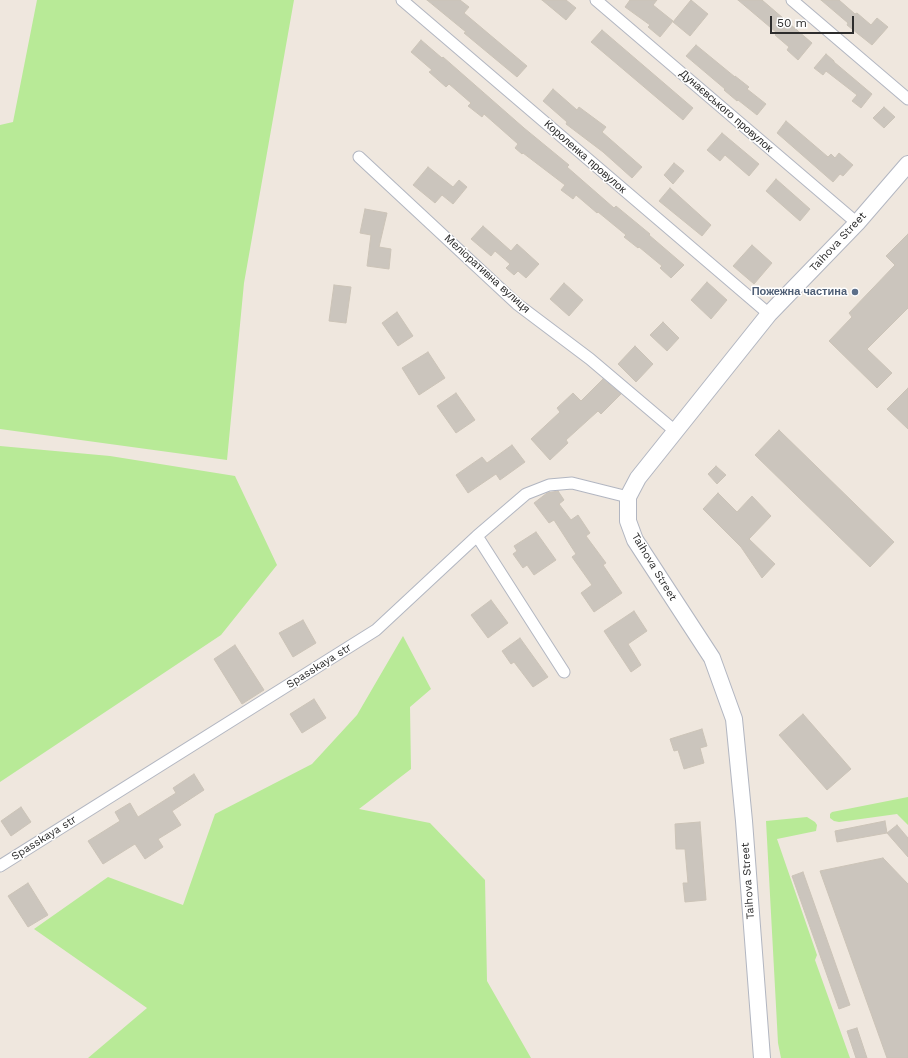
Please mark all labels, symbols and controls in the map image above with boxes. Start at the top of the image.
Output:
scale bar [772,8,856,34]
text: 50 m [777,16,807,30]
street label: Дунаєвського провулок [677,67,775,155]
street label: Короленка провулок [541,118,629,196]
street label: Taihova Street [807,209,869,275]
street label: Меліоративна вулиця [441,232,533,316]
place label: Пожежна частина [752,285,847,299]
marker: Пожежна частина [850,287,860,297]
street label: Taihova Street [629,531,679,603]
street label: Spasskaya str [284,641,354,691]
street label: Spasskaya str [9,813,79,863]
street label: Taihova Street [739,842,757,920]

